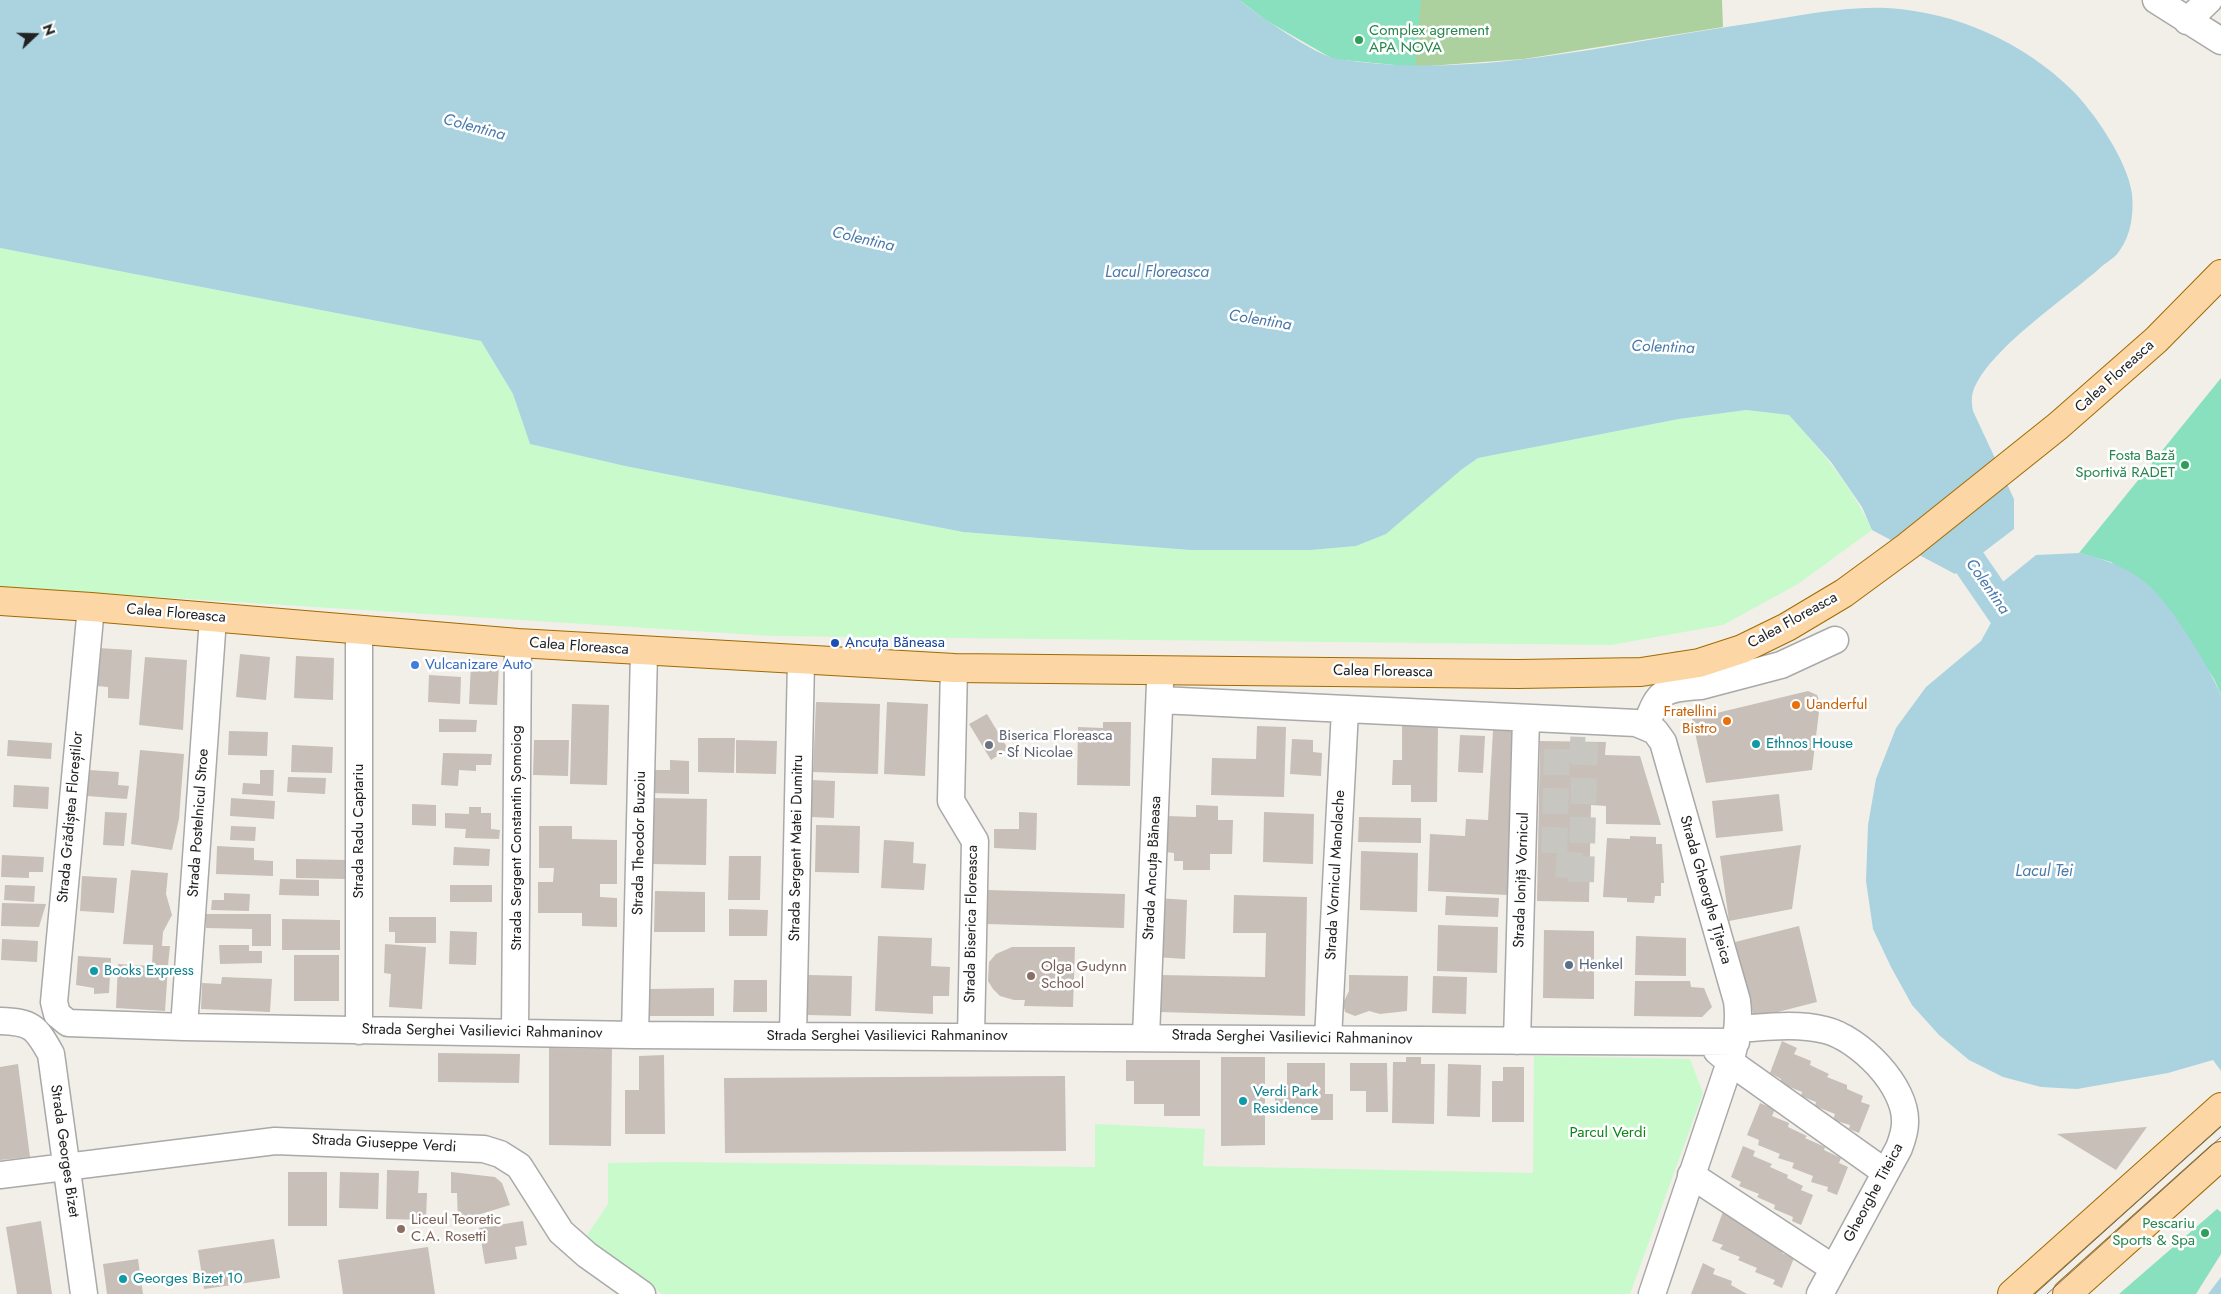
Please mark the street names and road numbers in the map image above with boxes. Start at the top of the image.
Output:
street label: Calea Floreasca [2072,337,2158,417]
street label: Calea Floreasca [1745,589,1841,653]
street label: Calea Floreasca [126,601,226,627]
street label: Calea Floreasca [529,635,629,659]
street label: Calea Floreasca [1333,662,1433,682]
street label: Strada Sergent Constantin Șomoiog [508,725,526,951]
street label: Strada Grădiștea Floreștilor [55,730,87,904]
street label: Strada Postelnicul Stroe [185,748,213,898]
street label: Strada Sergent Matei Dumitru [786,754,808,942]
street label: Strada Radu Captariu [350,764,368,898]
street label: Strada Theodor Buzoiu [630,771,650,915]
street label: Strada Vornicul Manolache [1323,790,1349,960]
street label: Strada Ancuța Băneasa [1140,795,1166,941]
street label: Strada Ioniță Vornicul [1511,812,1533,948]
street label: Strada Gheorghe Țițeica [1675,814,1735,966]
street label: Strada Biserica Floreasca [962,845,982,1003]
street label: Strada Serghei Vasilievici Rahmaninov [361,1021,603,1043]
street label: Strada Serghei Vasilievici Rahmaninov [767,1027,1007,1045]
street label: Strada Serghei Vasilievici Rahmaninov [1171,1027,1413,1049]
street label: Strada Georges Bizet [46,1083,82,1219]
street label: Strada Giuseppe Verdi [311,1131,457,1157]
street label: Gheorghe Titeica [1840,1140,1908,1246]

